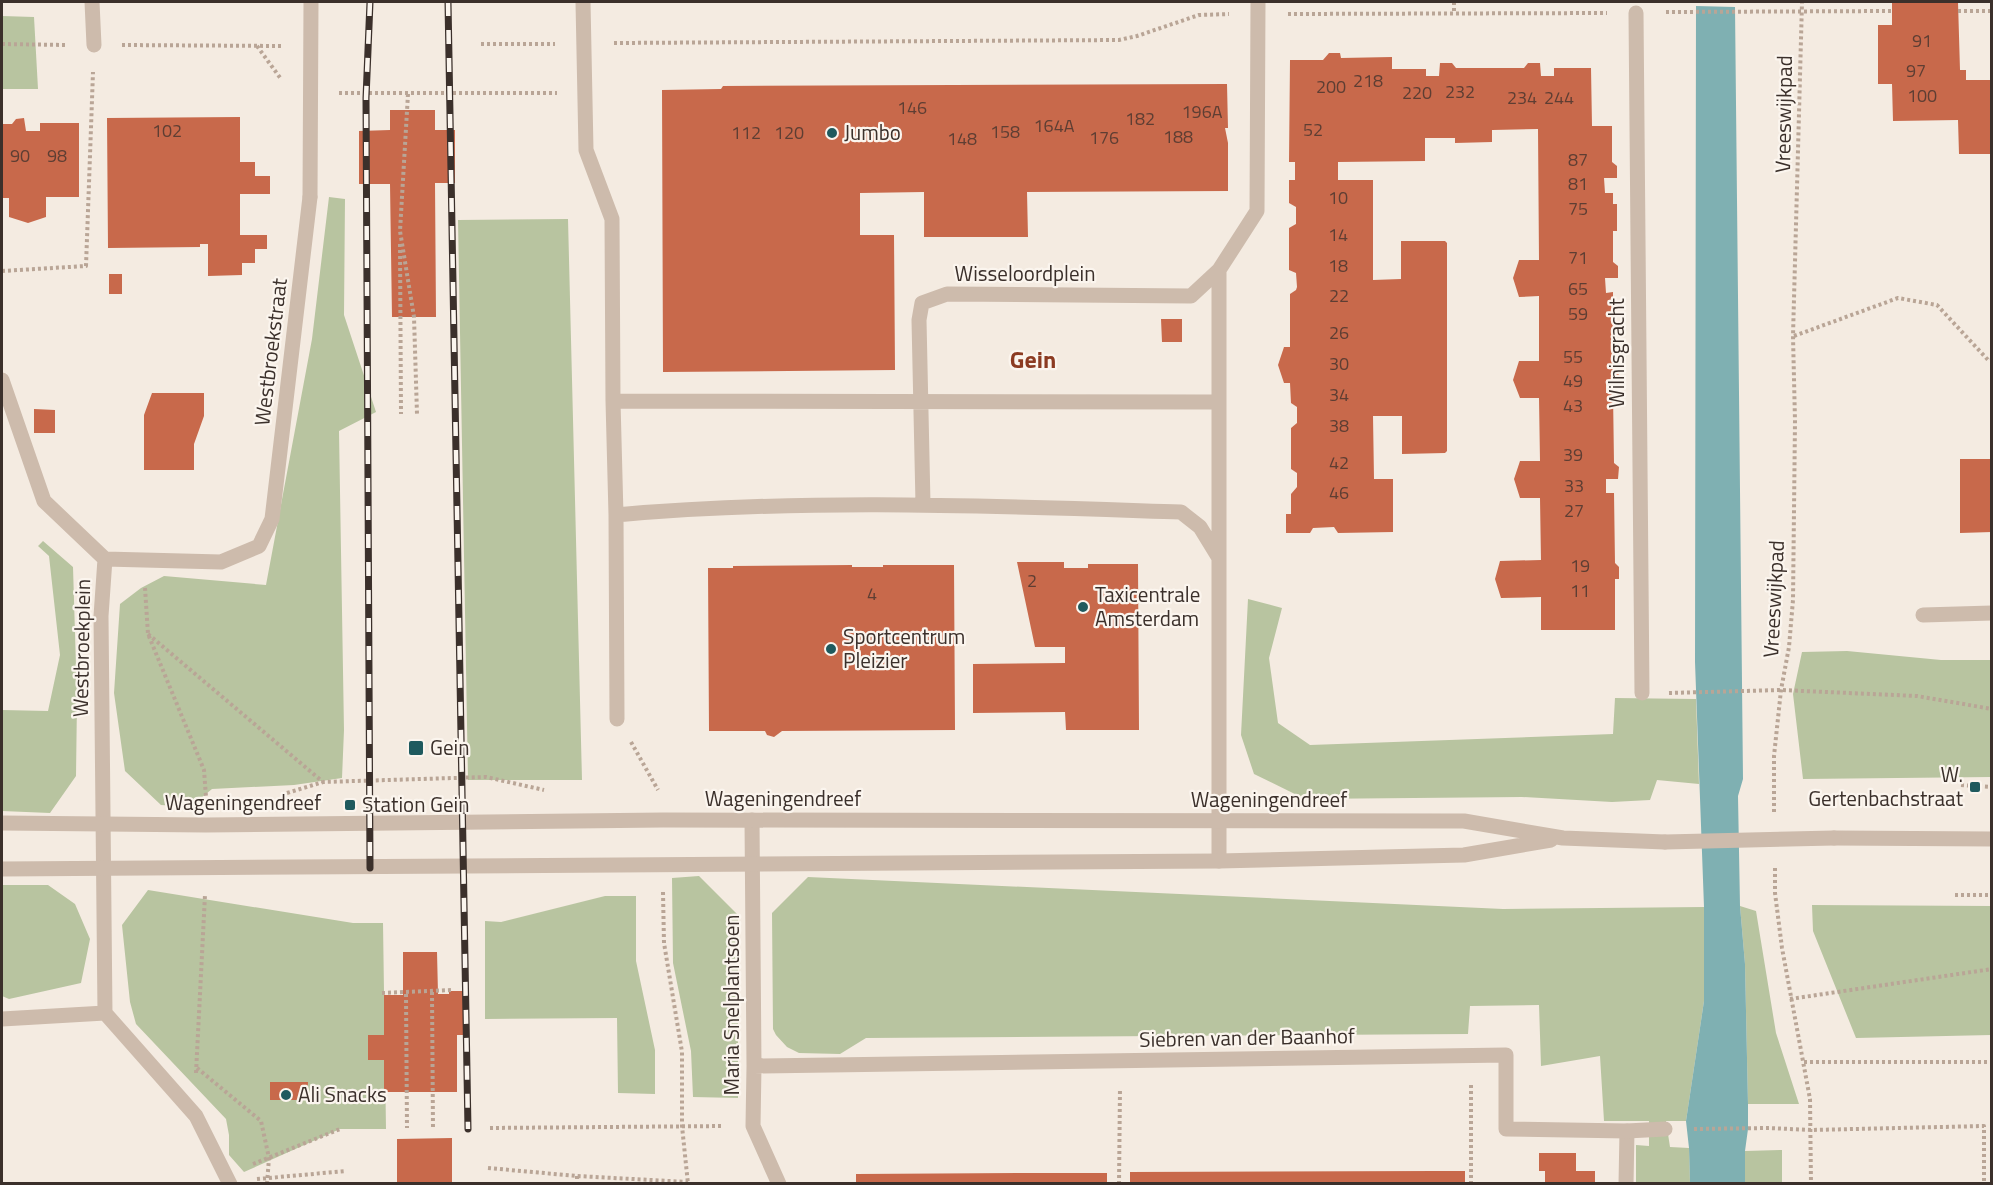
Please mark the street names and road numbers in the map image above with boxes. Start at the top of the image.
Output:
street label: Vreeswijkpad [1766,55,1800,173]
street label: Wisseloordplein [955,257,1095,289]
street label: Westbroekstraat [245,276,295,428]
street label: Wilnisgracht [1600,297,1632,408]
street label: Vreeswijkpad [1754,539,1792,659]
street label: Westbroekplein [64,579,98,717]
street label: Wageningendreef [705,782,861,814]
street label: Wageningendreef [1191,783,1347,815]
street label: Wageningendreef [165,786,321,818]
street label: Maria Snelplantsoen [715,914,747,1096]
street label: Siebren van der Baanhof [1139,1019,1355,1055]

